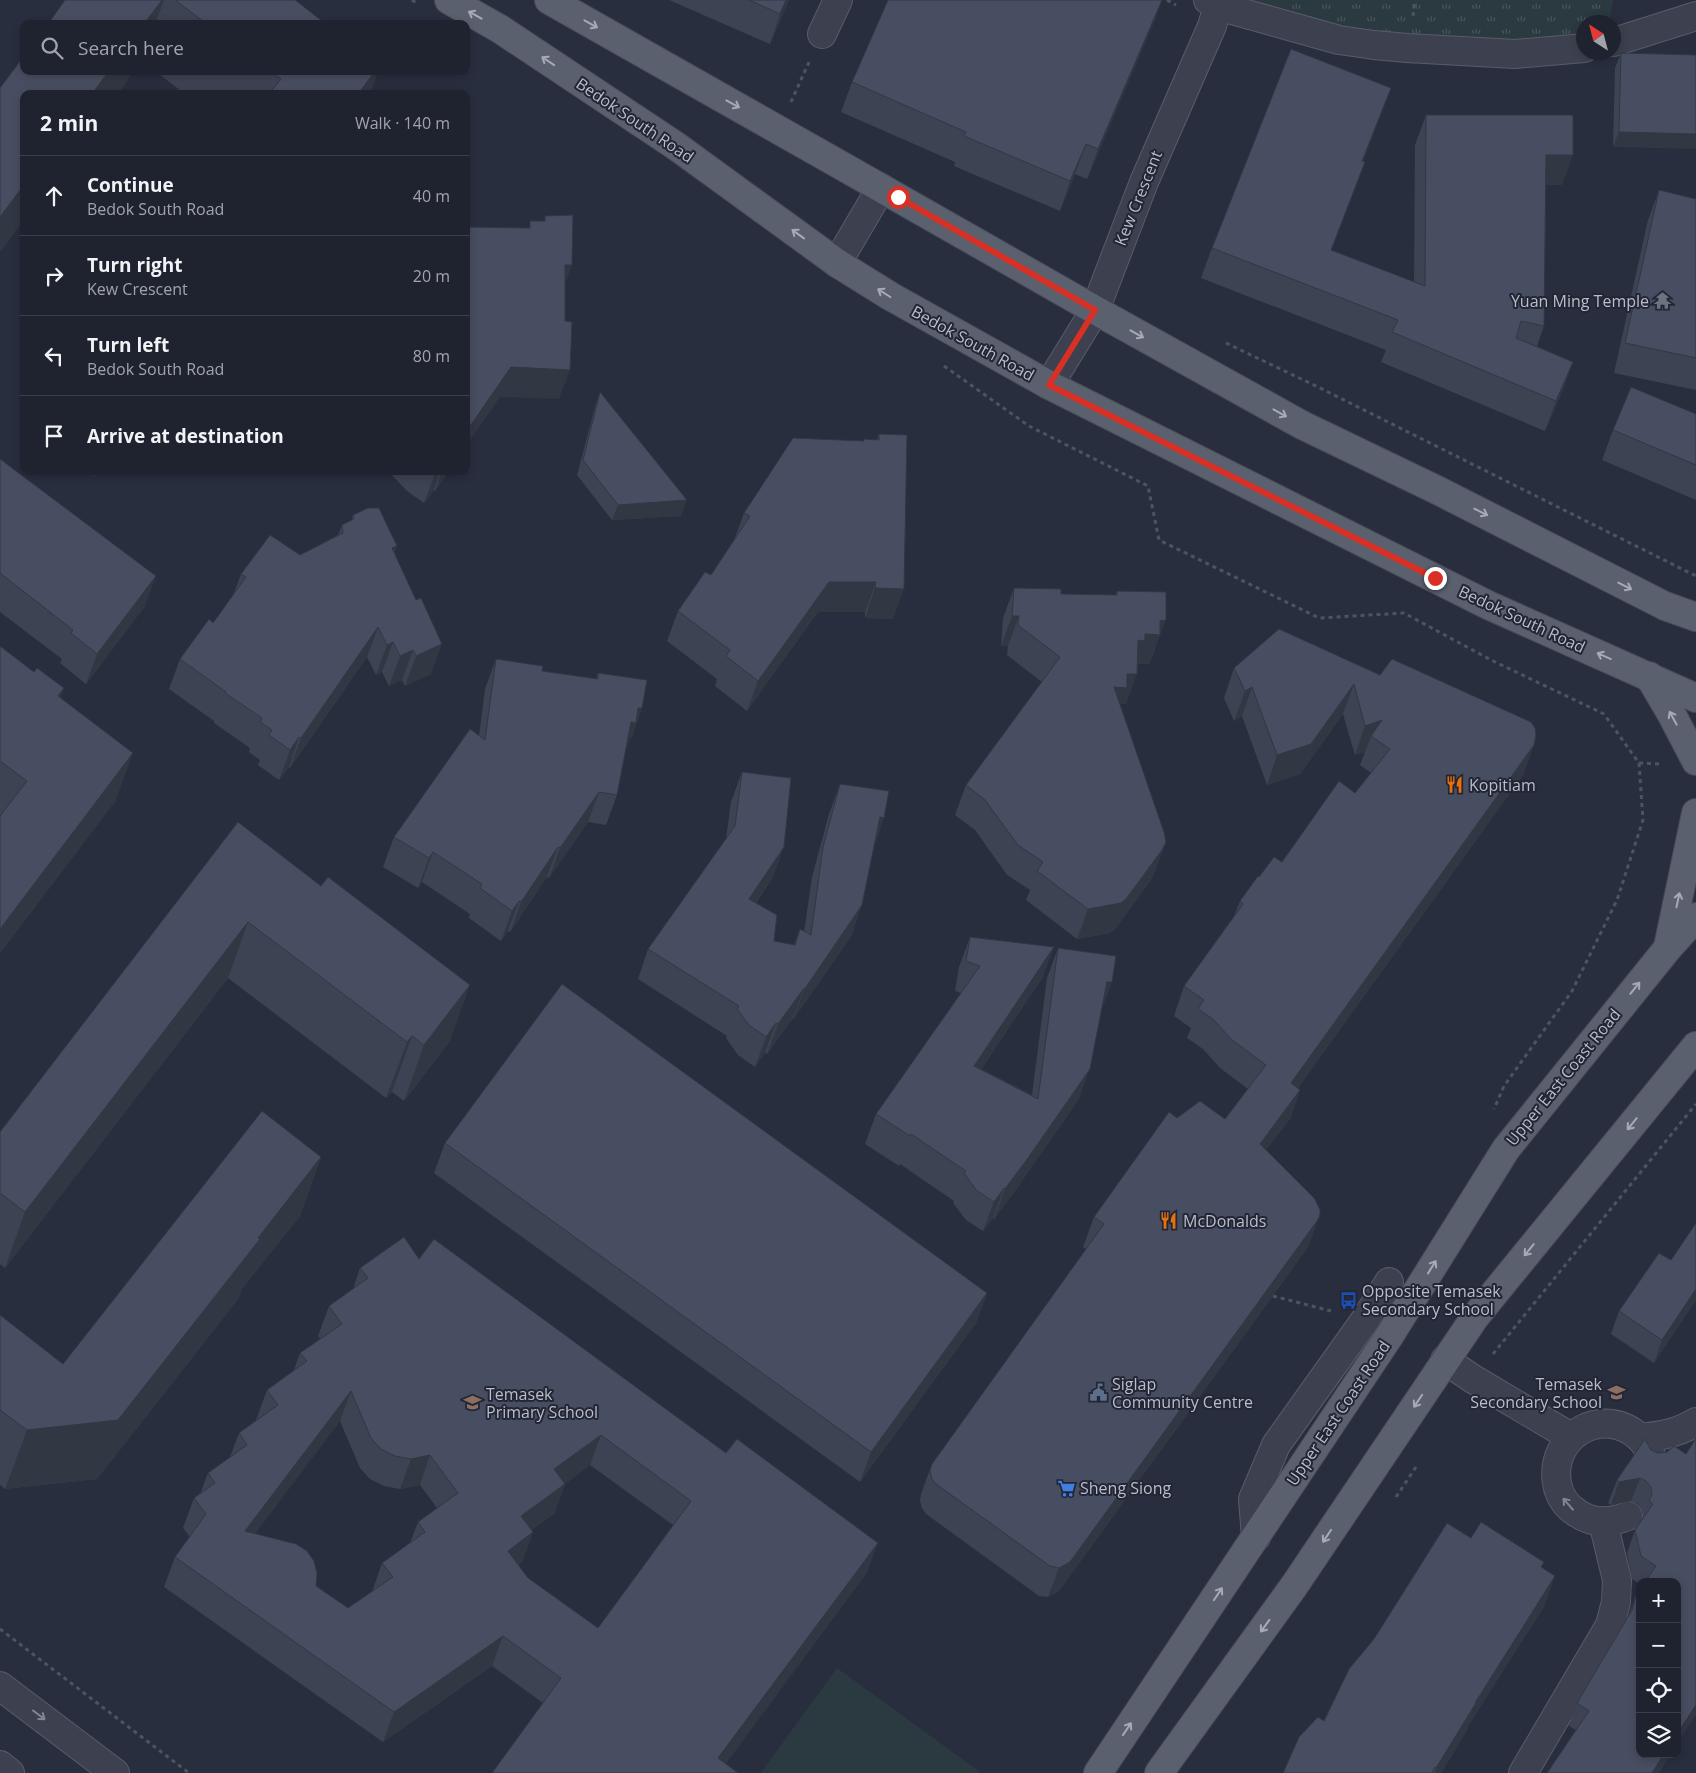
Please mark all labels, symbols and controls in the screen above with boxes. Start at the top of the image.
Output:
one-way arrow [468,9,482,19]
north arrow [1576,15,1621,60]
search box [20,20,470,75]
one-way arrow [583,20,598,29]
icon: search [38,34,66,62]
text: Search here [78,35,184,61]
one-way arrow [541,56,555,66]
street label: Bedok South Road [572,72,698,168]
one-way arrow [725,99,739,109]
text: 2 min [40,109,98,137]
text: Walk · 140 m [355,112,450,134]
street label: Kew Crescent [1109,147,1167,249]
text: Continue [87,172,174,198]
icon: ahead [40,182,68,210]
text: 40 m [413,185,450,207]
route start [887,186,910,209]
text: Bedok South Road [87,198,224,220]
one-way arrow [791,229,805,239]
text: Turn right [87,252,182,278]
icon: right [40,262,68,290]
text: 20 m [413,265,450,287]
text: Kew Crescent [87,278,188,300]
one-way arrow [878,287,892,297]
place label: Yuan Ming Temple [1511,290,1649,312]
temple icon: Yuan Ming Temple [1653,291,1673,311]
street label: Bedok South Road [908,300,1038,386]
one-way arrow [1130,329,1145,339]
text: Turn left [87,332,169,358]
icon: left [40,342,68,370]
text: 80 m [413,345,450,367]
text: Bedok South Road [87,358,224,380]
one-way arrow [1272,408,1286,418]
icon: arrive [40,422,68,450]
text: Arrive at destination [87,423,284,449]
one-way arrow [1473,507,1488,517]
route end [1424,567,1447,590]
street label: Bedok South Road [1455,580,1589,658]
one-way arrow [1618,581,1633,591]
one-way arrow [1597,651,1612,661]
one-way arrow [1668,711,1678,726]
place label: Kopitiam [1469,774,1536,796]
restaurant icon: Kopitiam [1445,775,1465,795]
one-way arrow [1674,893,1683,909]
one-way arrow [1630,982,1641,995]
street label: Upper East Coast Road [1501,1004,1625,1150]
one-way arrow [1626,1117,1637,1130]
place label: McDonalds [1183,1210,1266,1232]
restaurant icon: McDonalds [1159,1211,1179,1231]
one-way arrow [1524,1243,1535,1256]
one-way arrow [1428,1260,1438,1274]
place label: Opposite Temasek Secondary School [1362,1280,1501,1320]
bus stop icon: Opposite Temasek Secondary School [1338,1290,1358,1310]
street label: Upper East Coast Road [1281,1336,1395,1490]
place label: Siglap Community Centre [1112,1373,1253,1413]
place label: Temasek Secondary School [1470,1373,1603,1413]
place label: Temasek Primary School [486,1383,598,1423]
public building icon: Siglap Community Centre [1088,1383,1108,1403]
school or university icon: Temasek Secondary School [1606,1383,1626,1403]
school or university icon: Temasek Primary School [462,1393,482,1413]
one-way arrow [1413,1393,1423,1407]
place label: Sheng Siong [1080,1477,1171,1499]
supermarket icon: Sheng Siong [1056,1478,1076,1498]
one-way arrow [1563,1498,1574,1511]
one-way arrow [1322,1528,1332,1542]
map controls [1636,1578,1681,1758]
button: + [1636,1578,1681,1623]
one-way arrow [1213,1587,1223,1601]
one-way arrow [1260,1618,1271,1632]
button: − [1636,1623,1681,1668]
button: locate [1636,1668,1681,1713]
one-way arrow [32,1710,45,1721]
button: layers [1636,1713,1681,1758]
one-way arrow [1123,1722,1133,1736]

